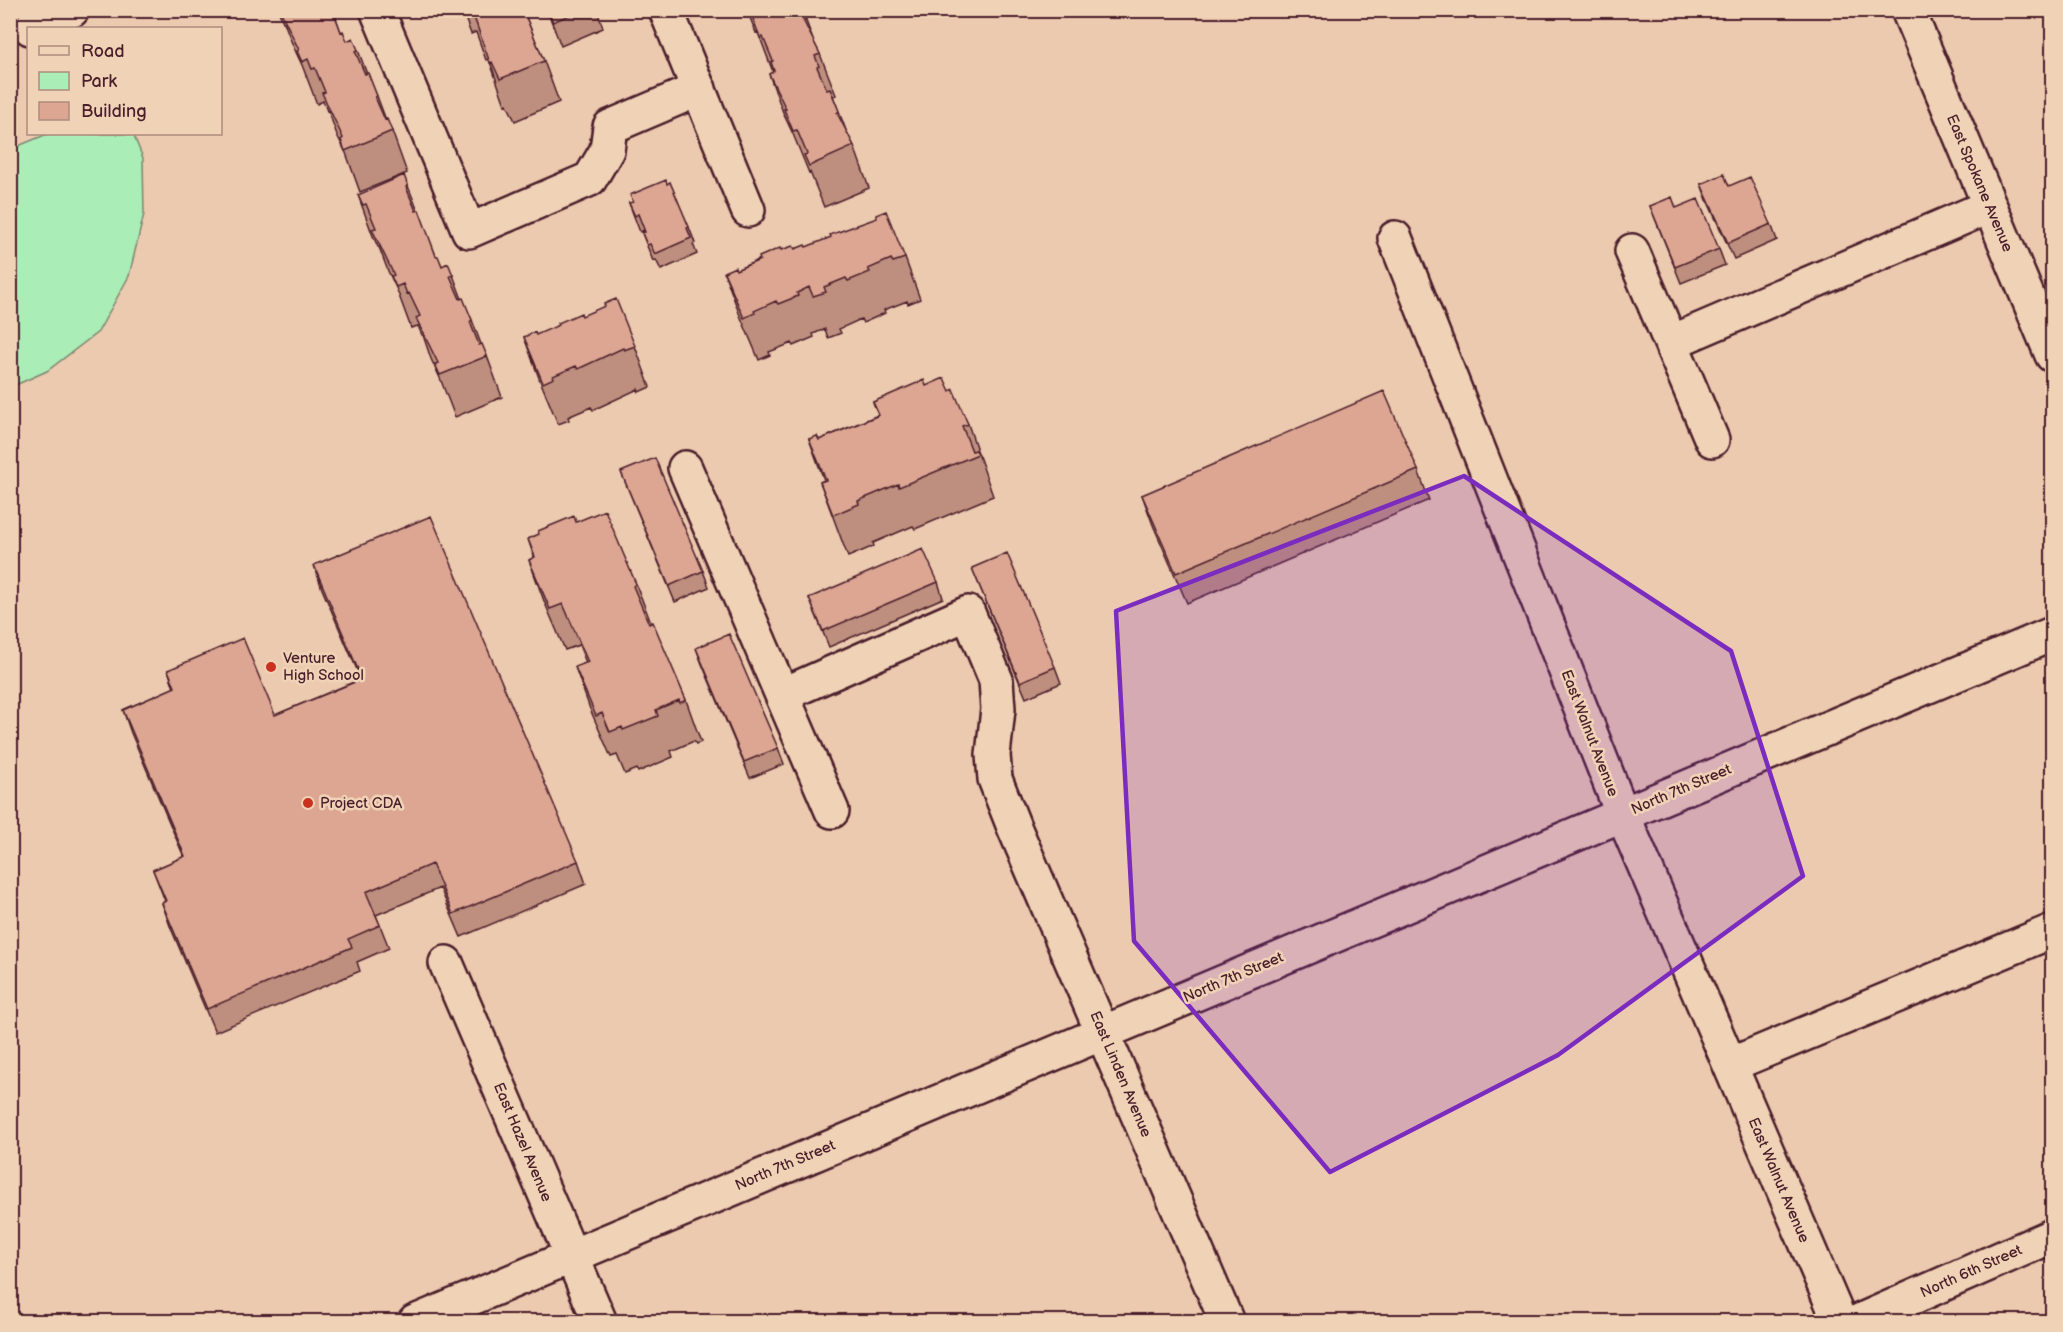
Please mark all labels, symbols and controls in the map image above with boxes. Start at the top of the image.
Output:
legend [27,27,222,135]
text: Road [81,41,125,62]
text: Park [81,71,117,92]
text: Building [81,101,147,122]
street label: East Spokane Avenue [1942,111,2017,255]
place label: Venture High School [283,649,364,685]
marker: Venture High School [264,660,278,674]
street label: East Walnut Avenue [1557,667,1622,799]
street label: North 7th Street [1628,760,1735,819]
place label: Project CDA [320,794,403,813]
marker: Project CDA [301,796,315,810]
street label: North 7th Street [1180,948,1287,1007]
street label: East Linden Avenue [1085,1008,1156,1140]
street label: East Hazel Avenue [489,1080,556,1205]
street label: East Walnut Avenue [1744,1115,1814,1246]
street label: North 7th Street [732,1136,839,1195]
street label: North 6th Street [1917,1240,2025,1302]

